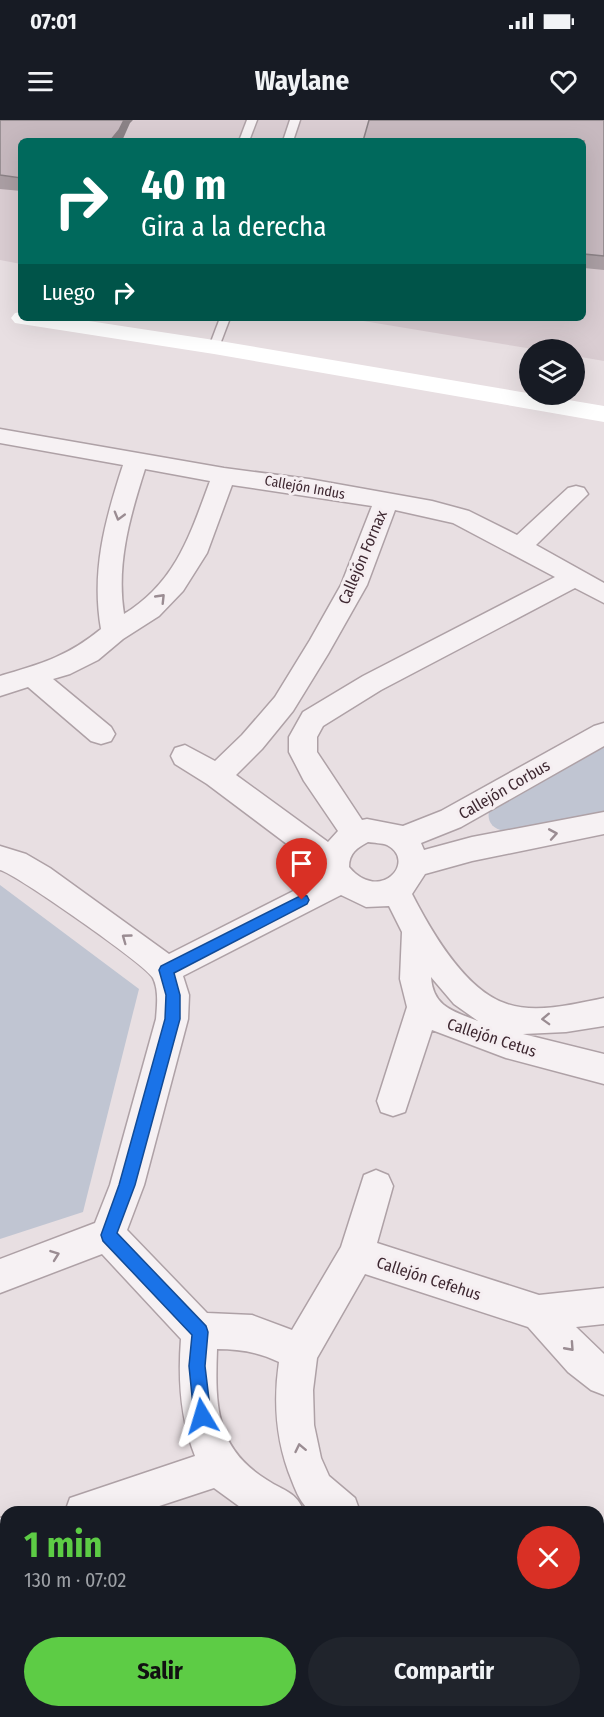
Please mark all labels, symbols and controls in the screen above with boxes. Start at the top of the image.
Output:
text: 07:01 [30,8,77,35]
icon: menu [24,65,57,98]
text: Waylane [255,65,349,97]
icon: heart [547,65,580,98]
text: 40 m [141,160,226,210]
icon: right [42,162,120,240]
text: Gira a la derecha [141,211,326,243]
icon: right [107,276,140,309]
text: Luego [42,279,95,306]
map controls [519,339,585,405]
button: layers [519,339,585,405]
street label: Callejón Indus [263,472,346,503]
street label: Callejón Fornax [334,507,391,607]
one-way arrow [114,510,126,521]
one-way arrow [154,595,165,605]
street label: Callejón Corbus [455,756,553,823]
one-way arrow [547,828,557,841]
pin [276,838,327,900]
icon: arrive [285,847,318,880]
one-way arrow [122,934,133,945]
one-way arrow [541,1013,550,1025]
street label: Callejón Cetus [445,1014,539,1061]
one-way arrow [49,1250,60,1263]
street label: Callejón Cefehus [374,1253,484,1304]
one-way arrow [563,1340,574,1351]
position arrow [170,1384,234,1448]
one-way arrow [294,1443,307,1453]
text: 1 min [24,1523,102,1567]
button: close [517,1526,580,1589]
text: 130 m · 07:02 [24,1568,126,1592]
button: Salir [24,1637,296,1706]
button: Compartir [308,1637,580,1706]

